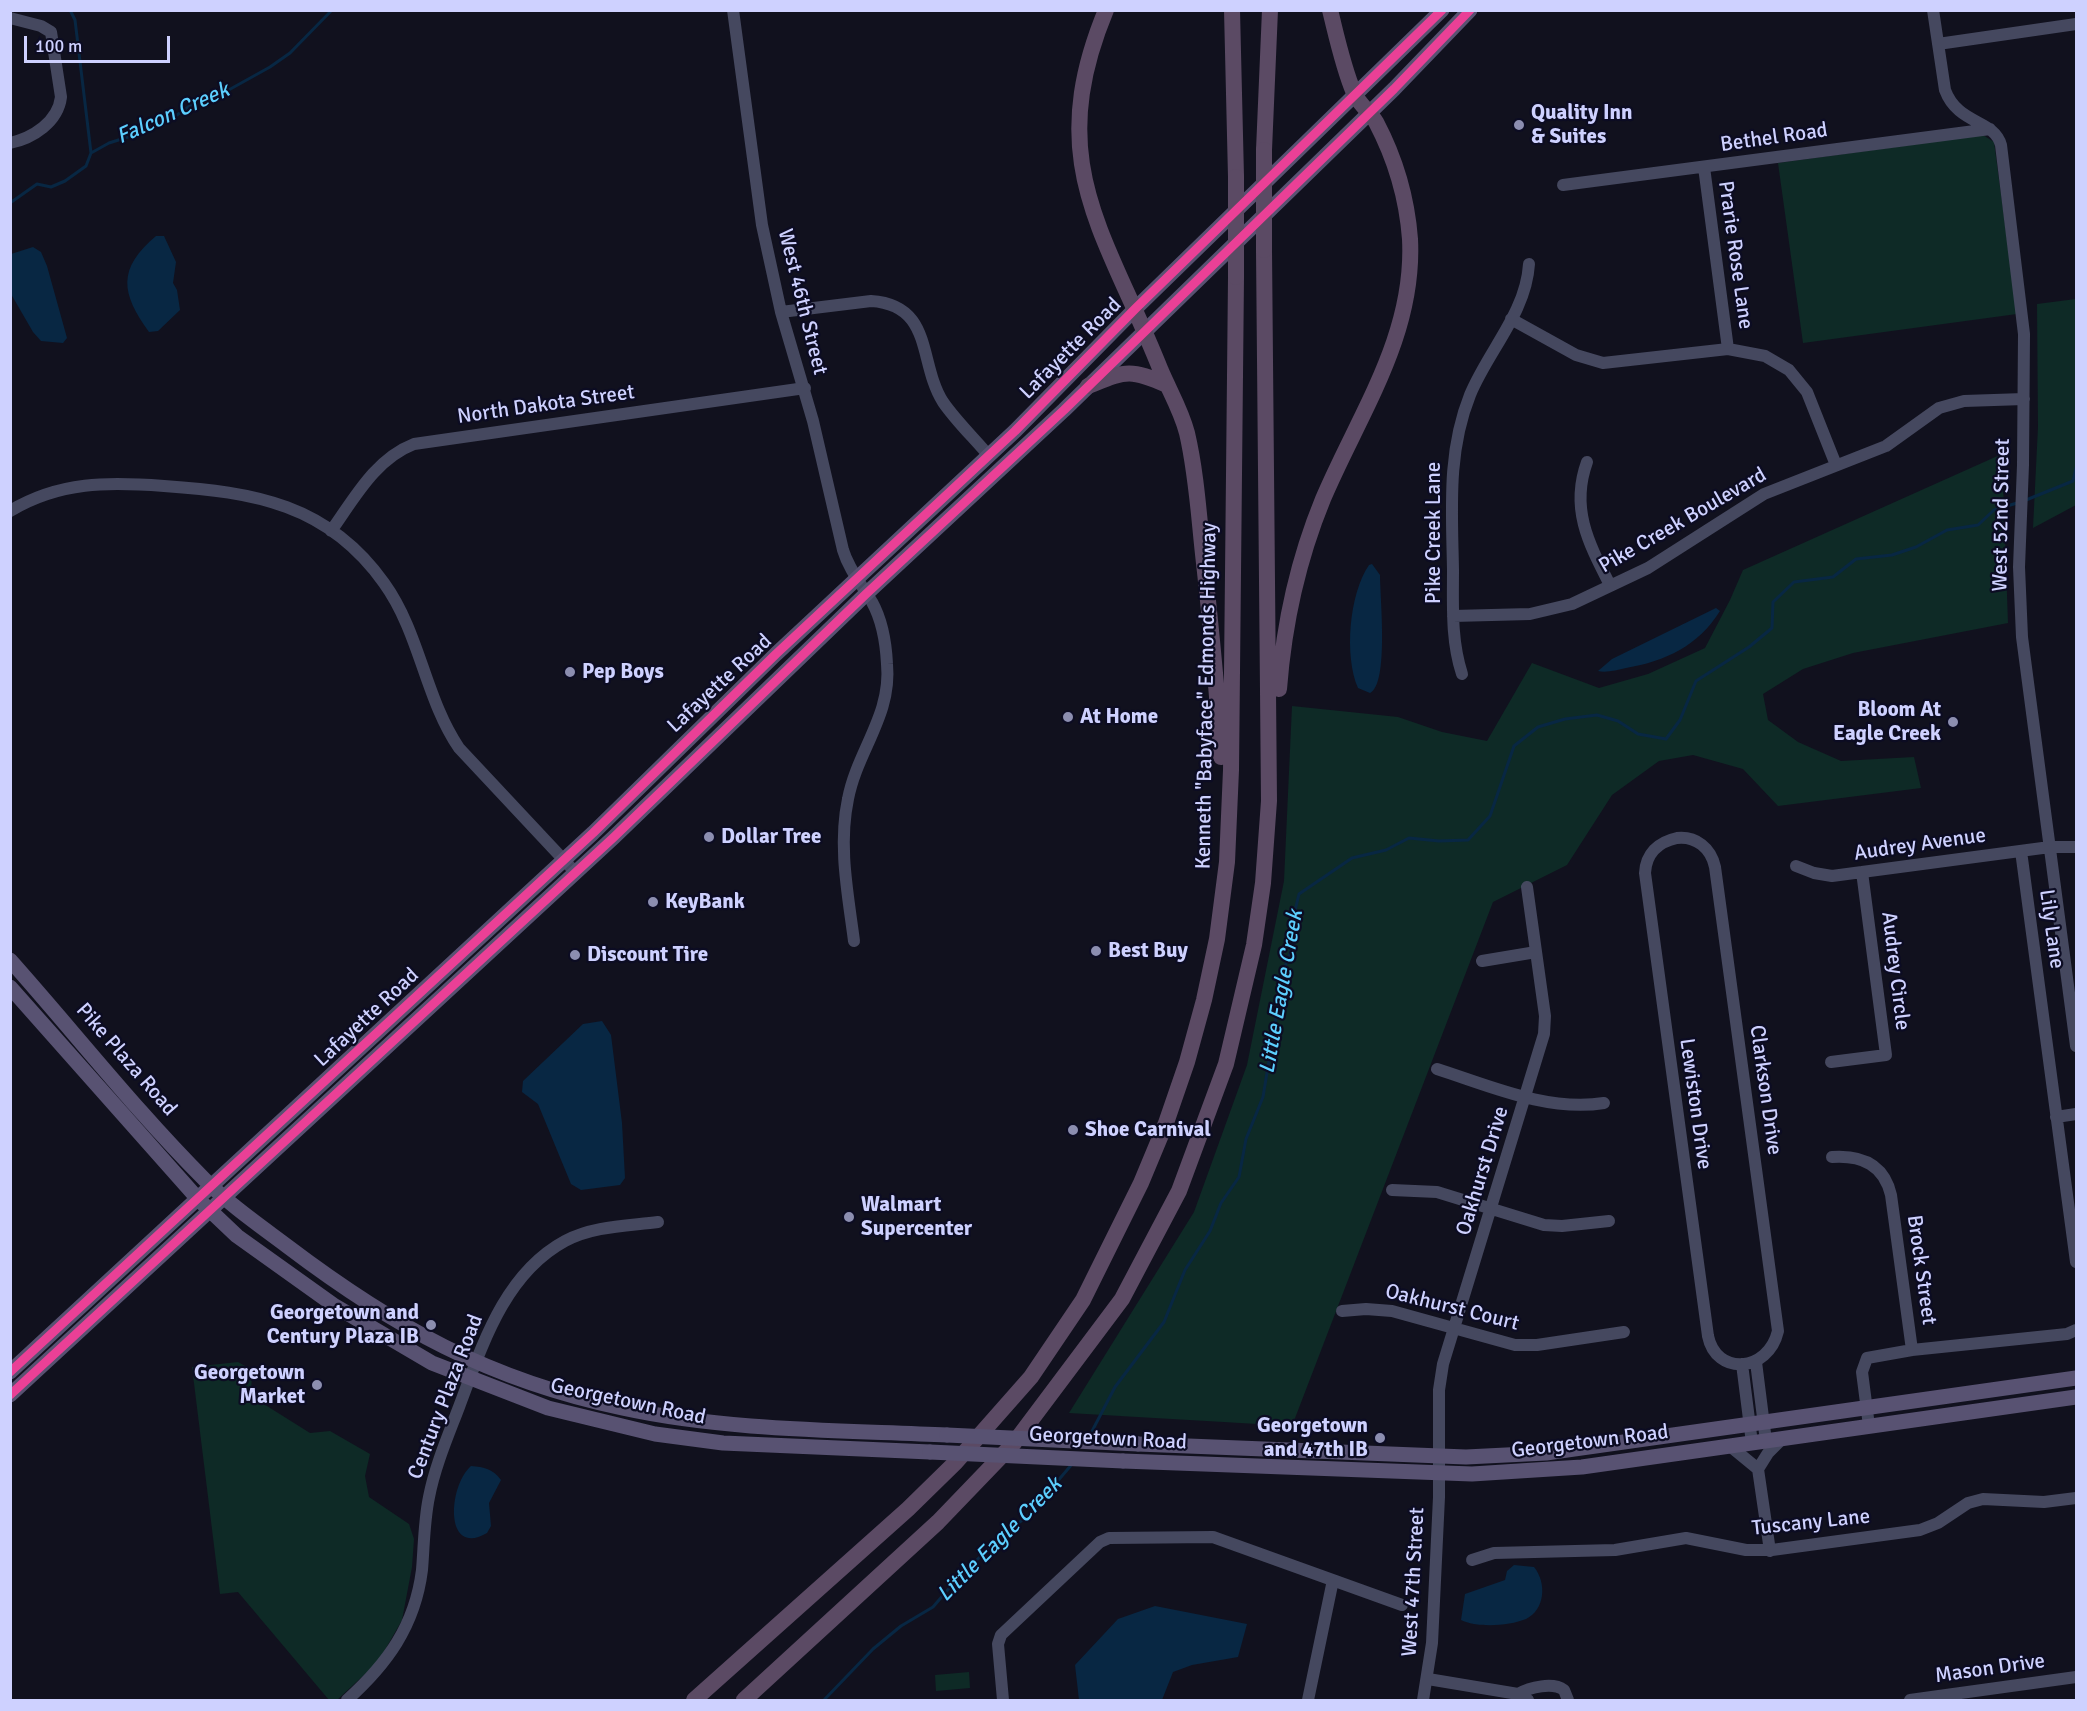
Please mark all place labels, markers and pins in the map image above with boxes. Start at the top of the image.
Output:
place label: Quality Inn & Suites [1531,100,1633,150]
marker: Quality Inn & Suites [1512,118,1526,132]
place label: Pep Boys [582,659,664,685]
marker: Pep Boys [563,665,577,679]
place label: Bloom At Eagle Creek [1833,697,1941,747]
place label: At Home [1080,704,1158,730]
marker: At Home [1061,710,1075,724]
marker: Bloom At Eagle Creek [1946,715,1960,729]
place label: Dollar Tree [721,824,821,850]
marker: Dollar Tree [702,830,716,844]
place label: KeyBank [665,889,745,915]
marker: KeyBank [646,895,660,909]
place label: Best Buy [1108,938,1188,964]
place label: Discount Tire [587,942,708,968]
marker: Best Buy [1089,944,1103,958]
marker: Discount Tire [568,948,582,962]
place label: Shoe Carnival [1085,1117,1211,1143]
marker: Shoe Carnival [1066,1123,1080,1137]
place label: Walmart Supercenter [861,1192,972,1242]
marker: Walmart Supercenter [842,1210,856,1224]
place label: Georgetown and Century Plaza IB [267,1300,419,1350]
marker: Georgetown and Century Plaza IB [424,1318,438,1332]
place label: Georgetown Market [194,1360,305,1410]
marker: Georgetown Market [310,1378,324,1392]
place label: Georgetown and 47th IB [1257,1413,1368,1463]
marker: Georgetown and 47th IB [1373,1431,1387,1445]

